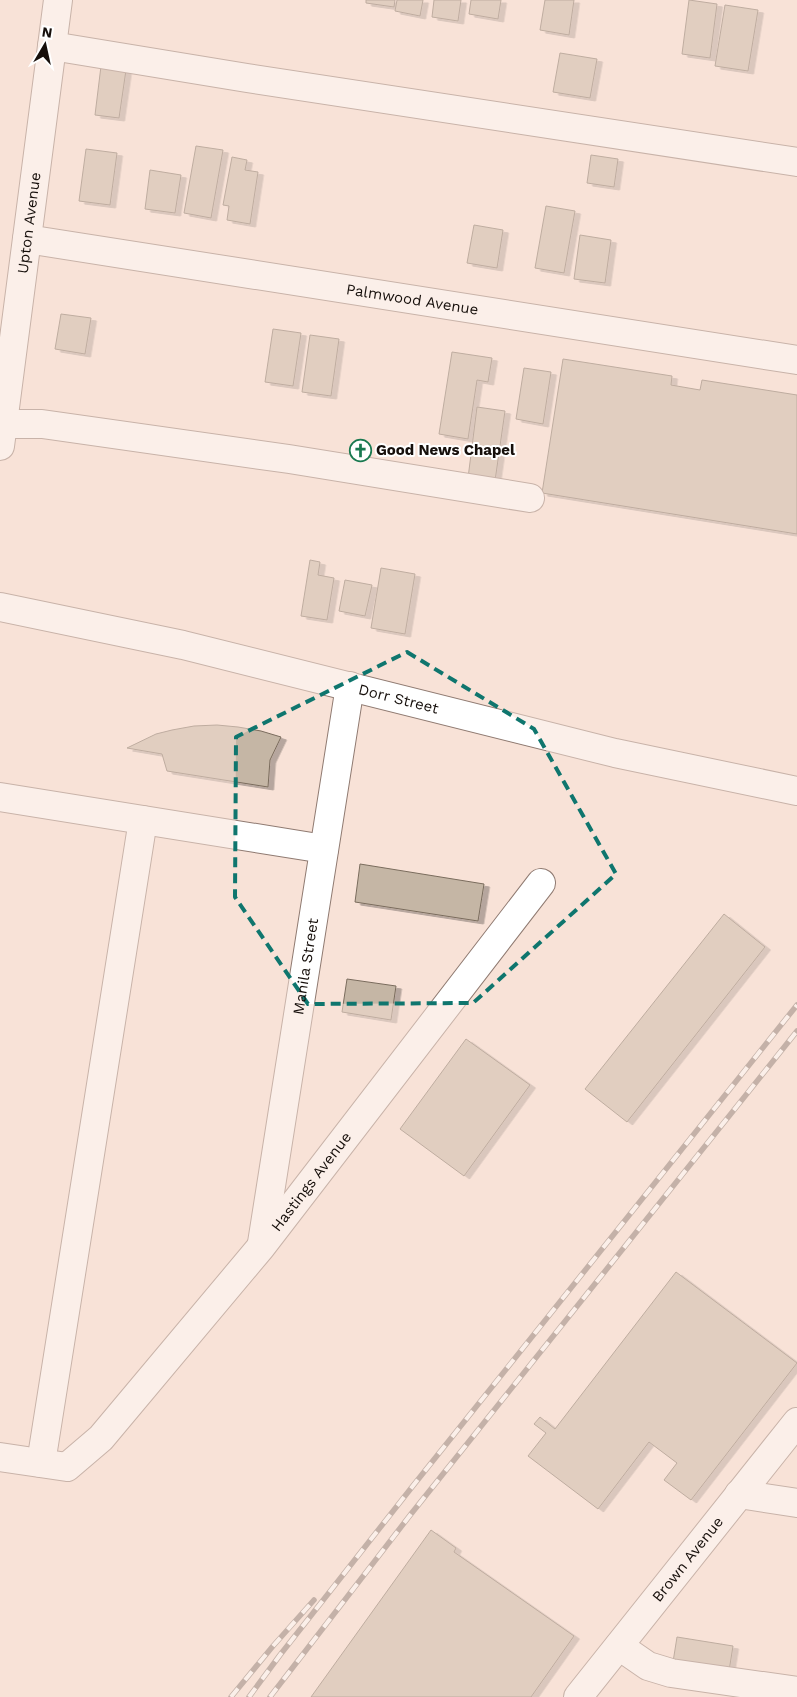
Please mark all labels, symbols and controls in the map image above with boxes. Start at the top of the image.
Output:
north arrow [20,20,70,70]
text: N [41,23,53,41]
street label: Upton Avenue [14,171,45,275]
street label: Palmwood Avenue [345,280,480,319]
church icon: Good News Chapel [348,438,372,462]
place label: Good News Chapel [376,441,515,459]
street label: Dorr Street [356,680,441,718]
street label: Manila Street [289,916,322,1016]
street label: Hastings Avenue [267,1128,355,1235]
street label: Brown Avenue [648,1513,727,1606]

